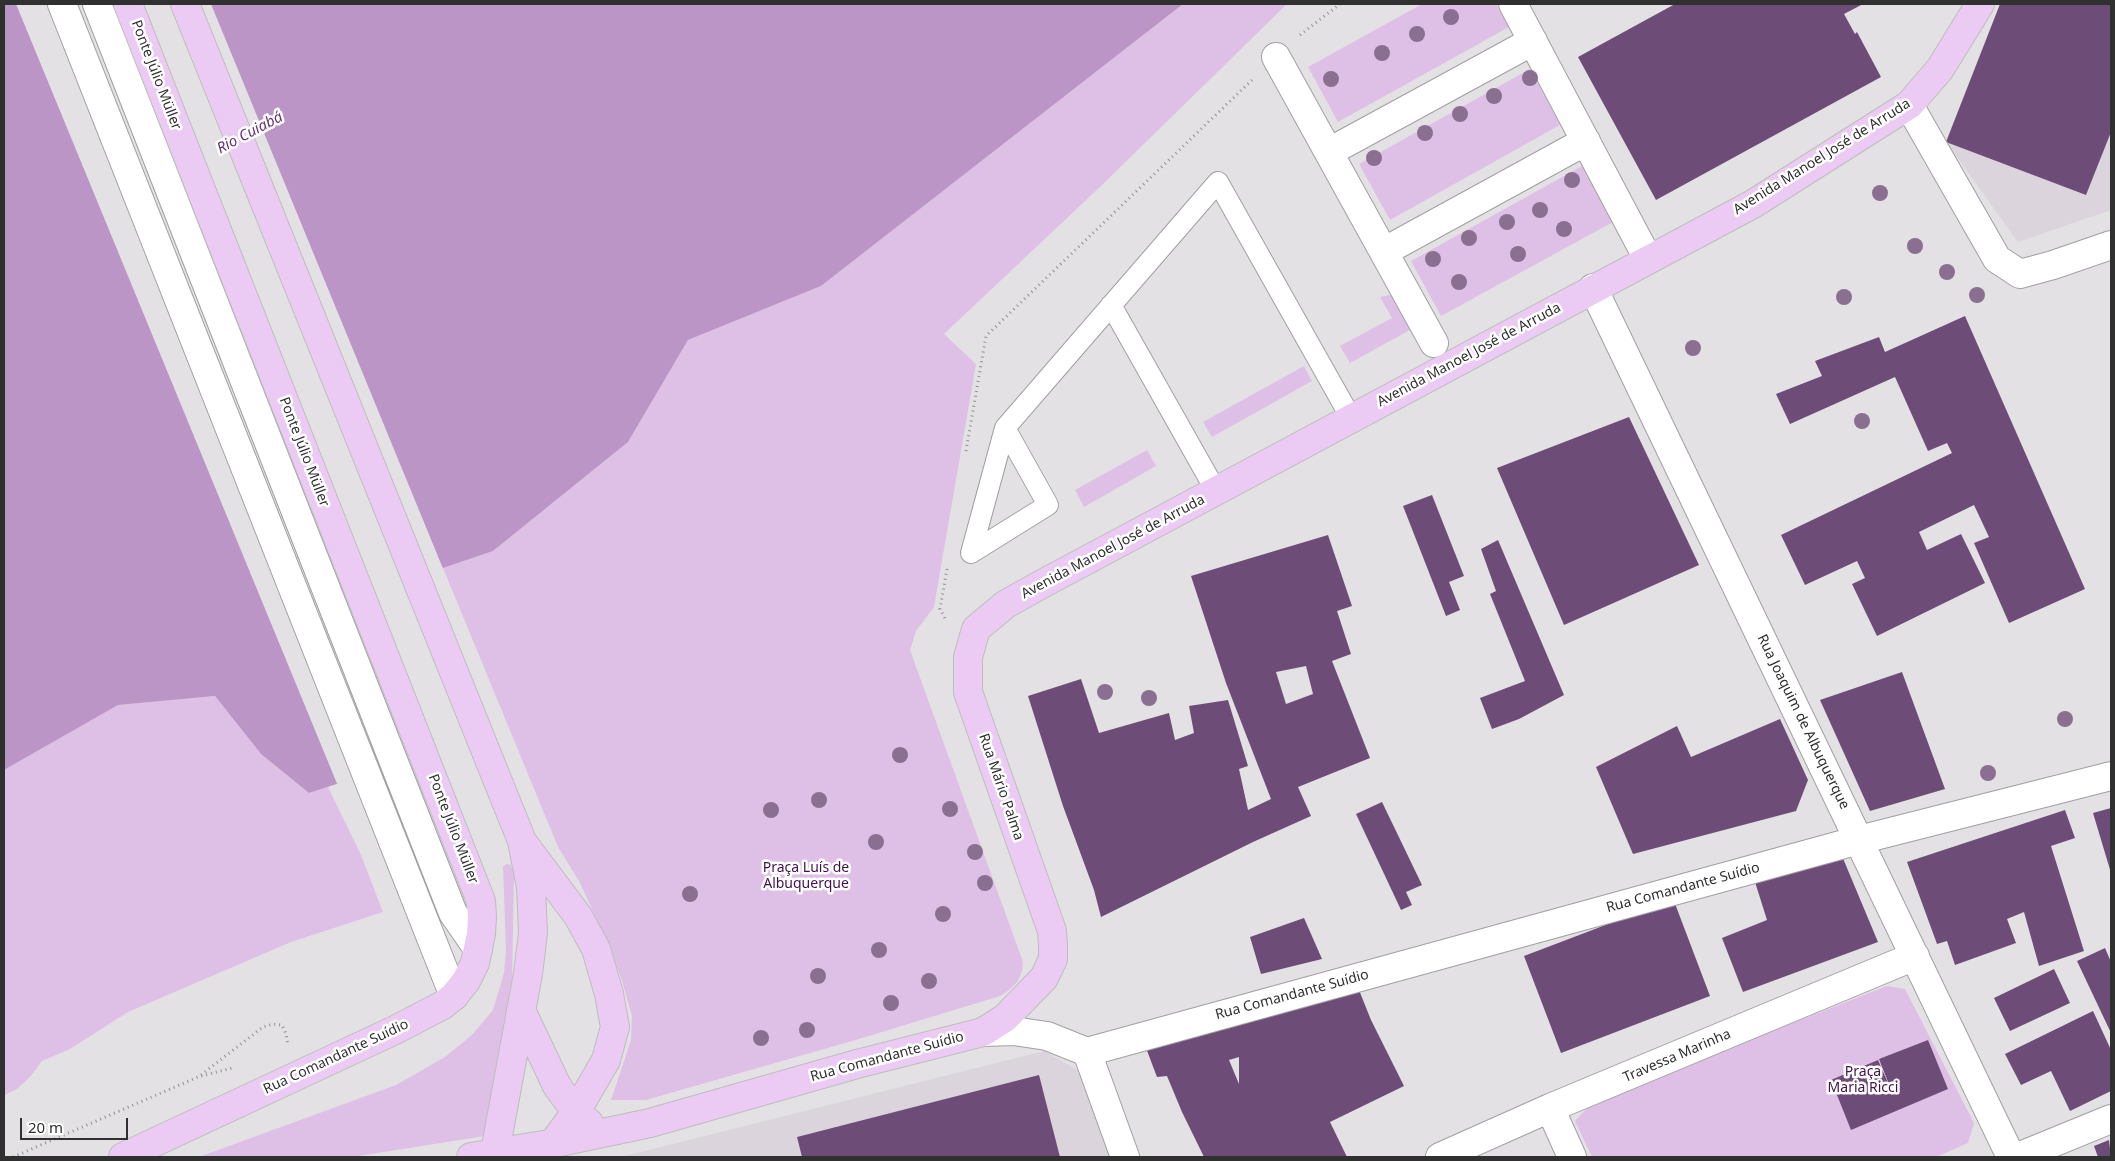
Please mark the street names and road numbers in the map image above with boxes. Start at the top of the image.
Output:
street label: Ponte Júlio Müller [127,18,185,132]
street label: Avenida Manoel José de Arruda [1730,95,1914,219]
street label: Avenida Manoel José de Arruda [1374,299,1564,411]
street label: Ponte Júlio Müller [275,395,333,509]
street label: Avenida Manoel José de Arruda [1018,491,1208,603]
street label: Rua Joaquim de Albuquerque [1753,632,1853,812]
street label: Rua Mário Palma [975,731,1027,843]
street label: Ponte Júlio Müller [424,772,482,886]
street label: Rua Comandante Suídio [1604,859,1762,917]
street label: Rua Comandante Suídio [1213,966,1371,1024]
street label: Rua Comandante Suídio [261,1016,411,1098]
street label: Travessa Marinha [1621,1026,1733,1086]
street label: Rua Comandante Suídio [808,1028,966,1086]

